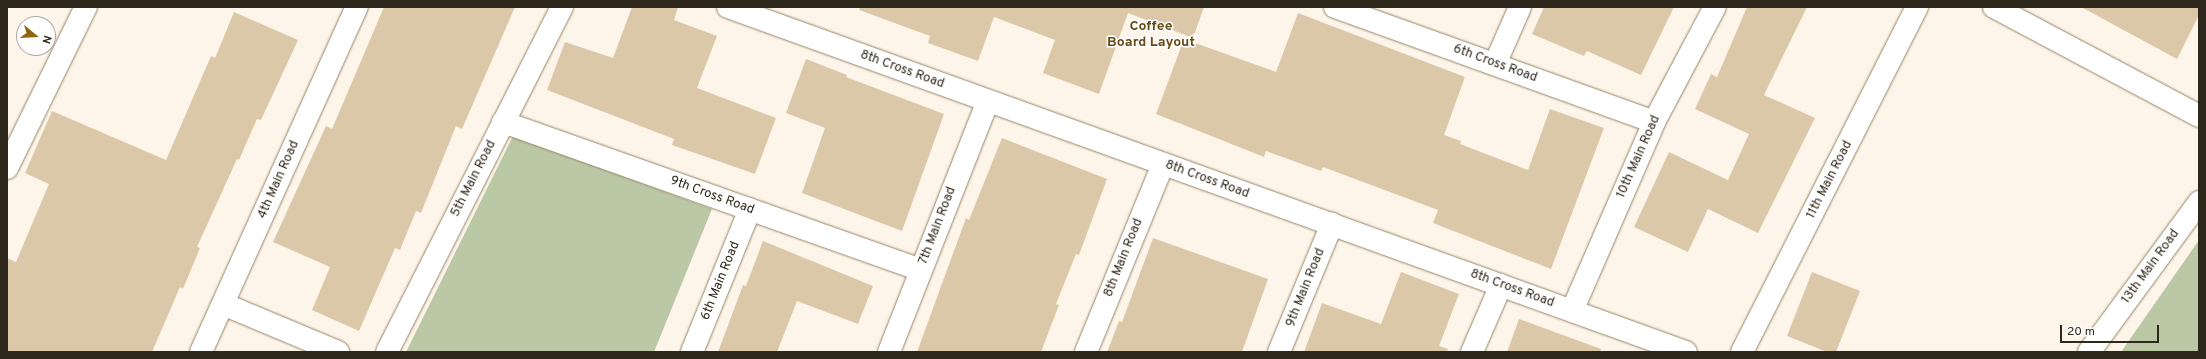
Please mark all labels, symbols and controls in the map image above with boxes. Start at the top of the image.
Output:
north arrow [16,16,56,56]
district label: Coffee Board Layout [1107,19,1195,52]
text: N [39,33,54,45]
street label: 6th Cross Road [1451,42,1539,86]
street label: 8th Cross Road [858,48,946,92]
street label: 10th Main Road [1614,113,1664,201]
street label: 5th Main Road [448,138,500,220]
street label: 11th Main Road [1804,138,1856,222]
street label: 4th Main Road [255,139,303,221]
street label: 8th Cross Road [1163,158,1251,202]
street label: 9th Cross Road [668,174,756,218]
street label: 7th Main Road [916,185,960,267]
street label: 8th Main Road [1101,216,1147,300]
street label: 13th Main Road [2119,227,2183,307]
street label: 6th Main Road [698,239,744,323]
street label: 9th Main Road [1283,246,1329,330]
street label: 8th Cross Road [1468,267,1556,311]
scale bar [2062,317,2161,343]
text: 20 m [2067,324,2095,340]

